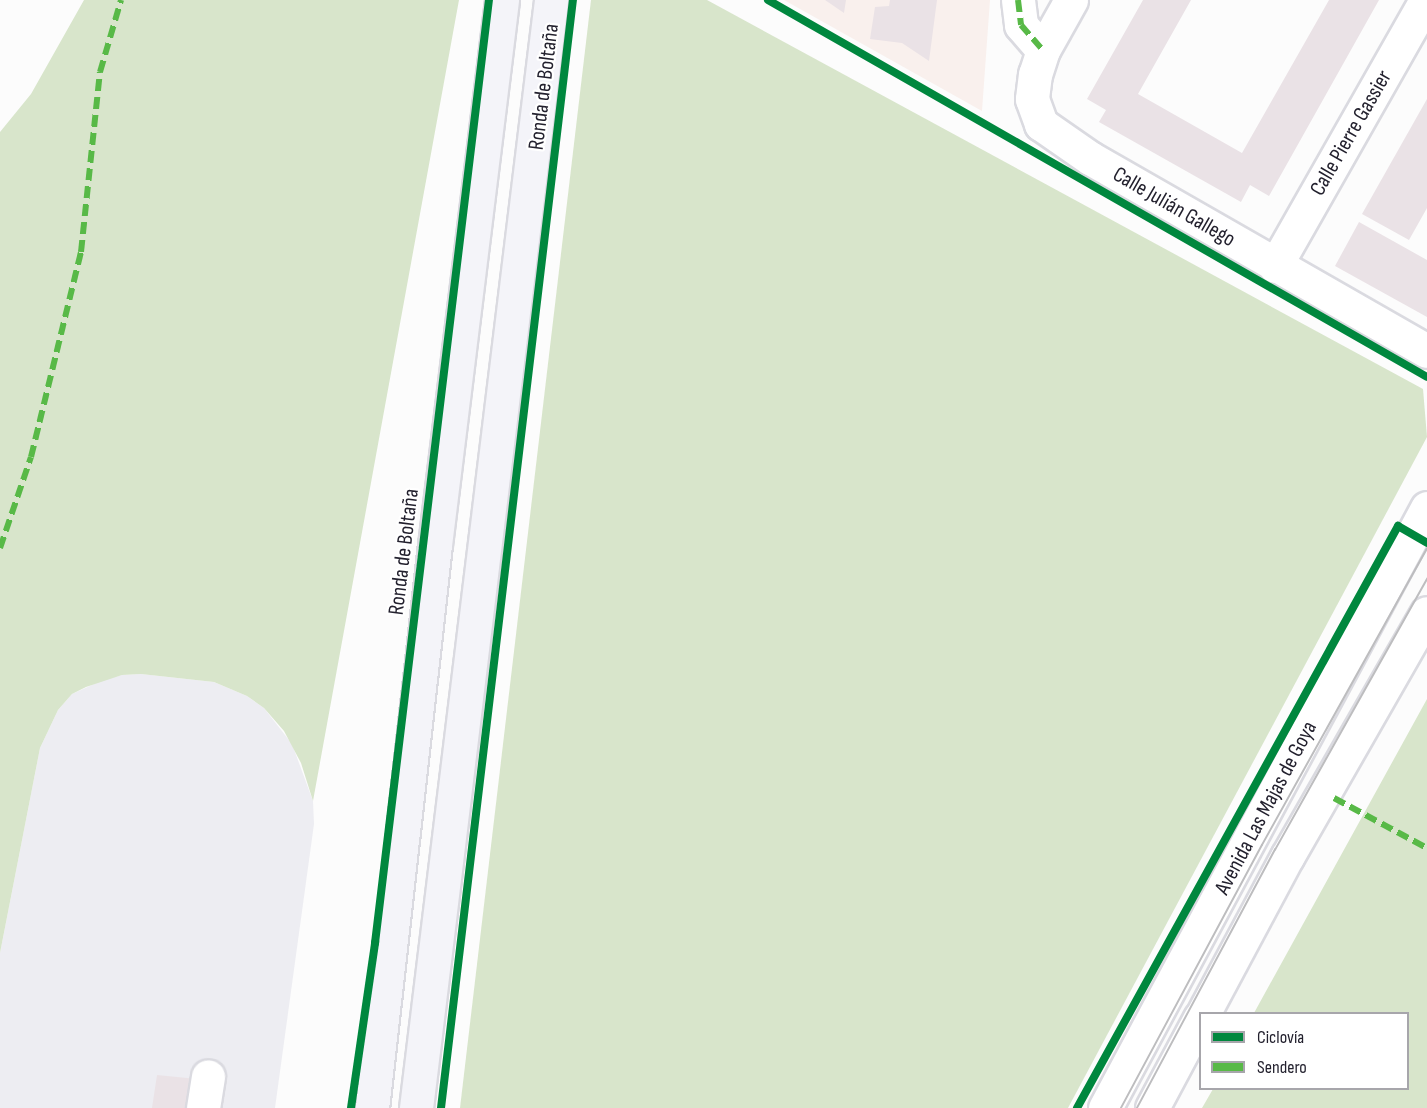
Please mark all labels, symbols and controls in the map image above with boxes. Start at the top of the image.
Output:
street label: Ronda de Boltaña [523,22,565,152]
street label: Calle Pierre Gassier [1305,66,1397,200]
street label: Calle Julián Gallego [1108,161,1240,253]
street label: Ronda de Boltaña [383,487,425,617]
street label: Avenida Las Majas de Goya [1209,717,1323,899]
legend [1199,1012,1409,1090]
text: Ciclovía [1257,1027,1304,1048]
text: Sendero [1257,1057,1307,1078]

